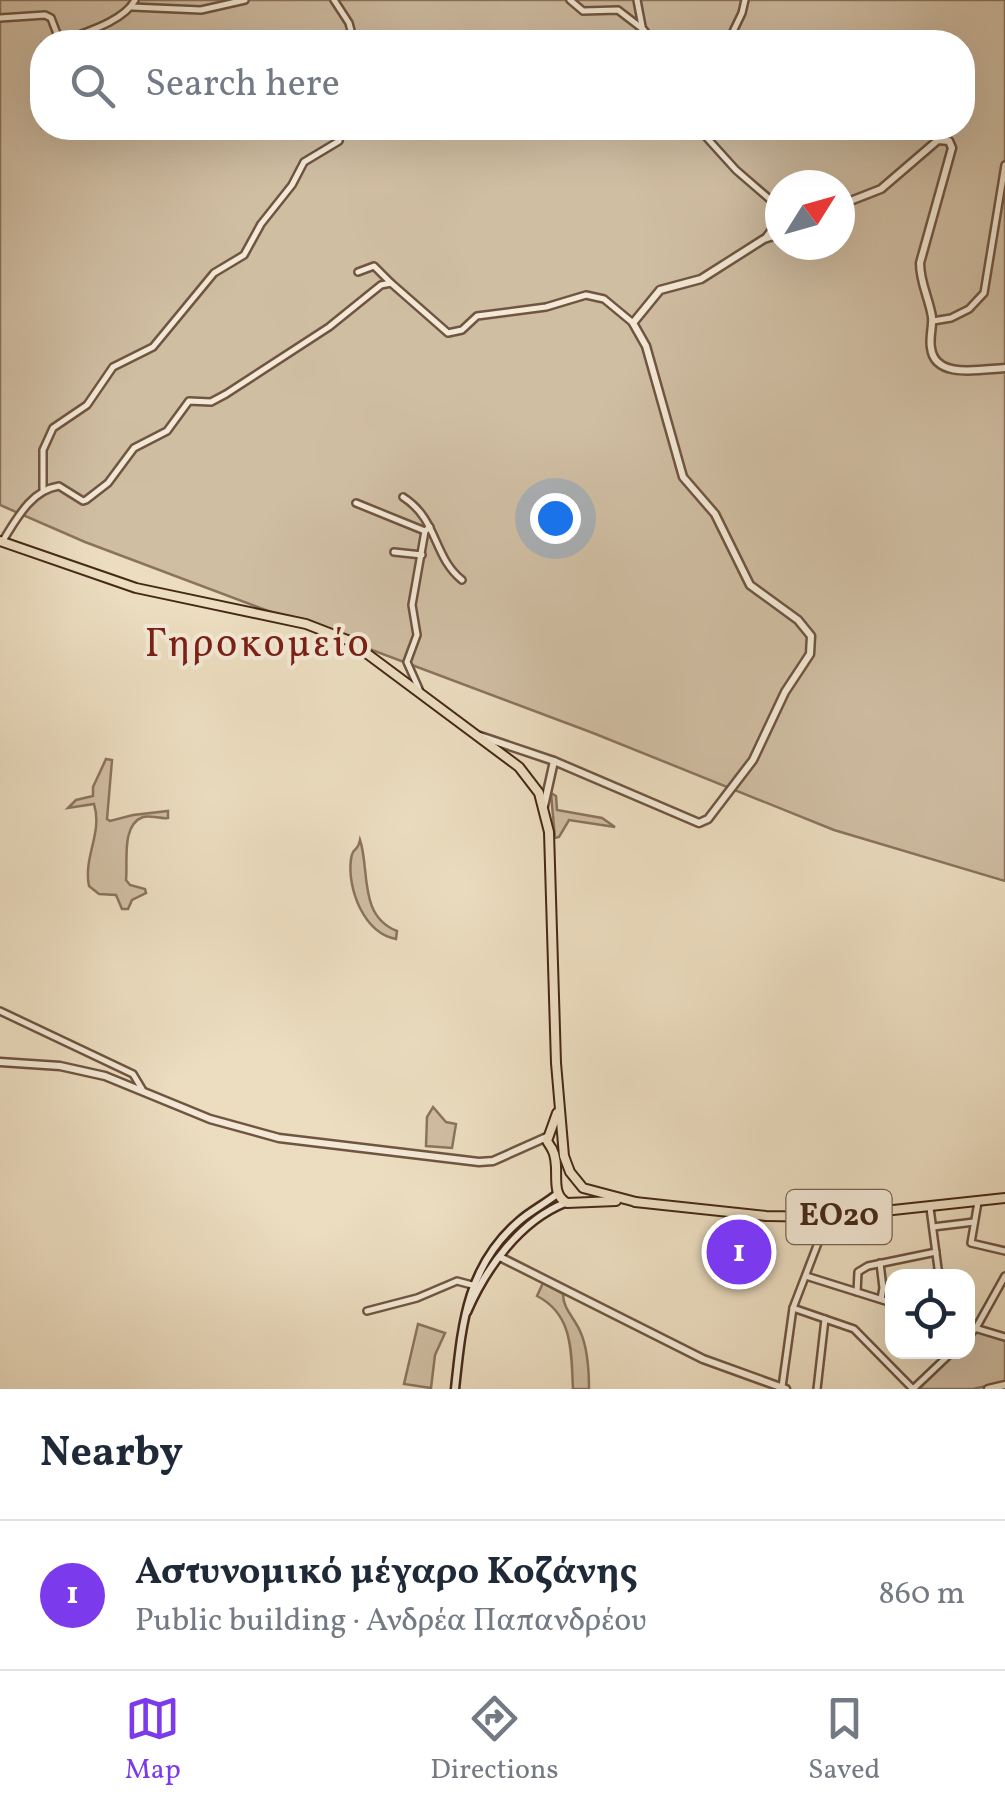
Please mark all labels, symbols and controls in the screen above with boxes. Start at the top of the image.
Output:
search box [30,30,975,140]
icon: search [65,58,120,113]
text: Search here [145,59,340,112]
north arrow [765,170,855,260]
your location [530,493,581,544]
district label: Γηροκομείο [145,618,371,674]
road number: ΕΟ20 [786,1190,892,1244]
pin: 1 [706,1214,772,1290]
map controls [885,1269,975,1359]
button: locate [885,1269,975,1359]
text: Nearby [40,1425,183,1484]
text: Αστυνομικό μέγαρο Κοζάνης [135,1547,637,1600]
text: 1 [66,1573,79,1617]
text: 860 m [879,1573,965,1617]
text: Public building · Ανδρέα Παπανδρέου [135,1600,647,1644]
tab: Map [125,1691,181,1790]
tab: Directions [430,1691,559,1790]
tab: Saved [808,1691,880,1790]

